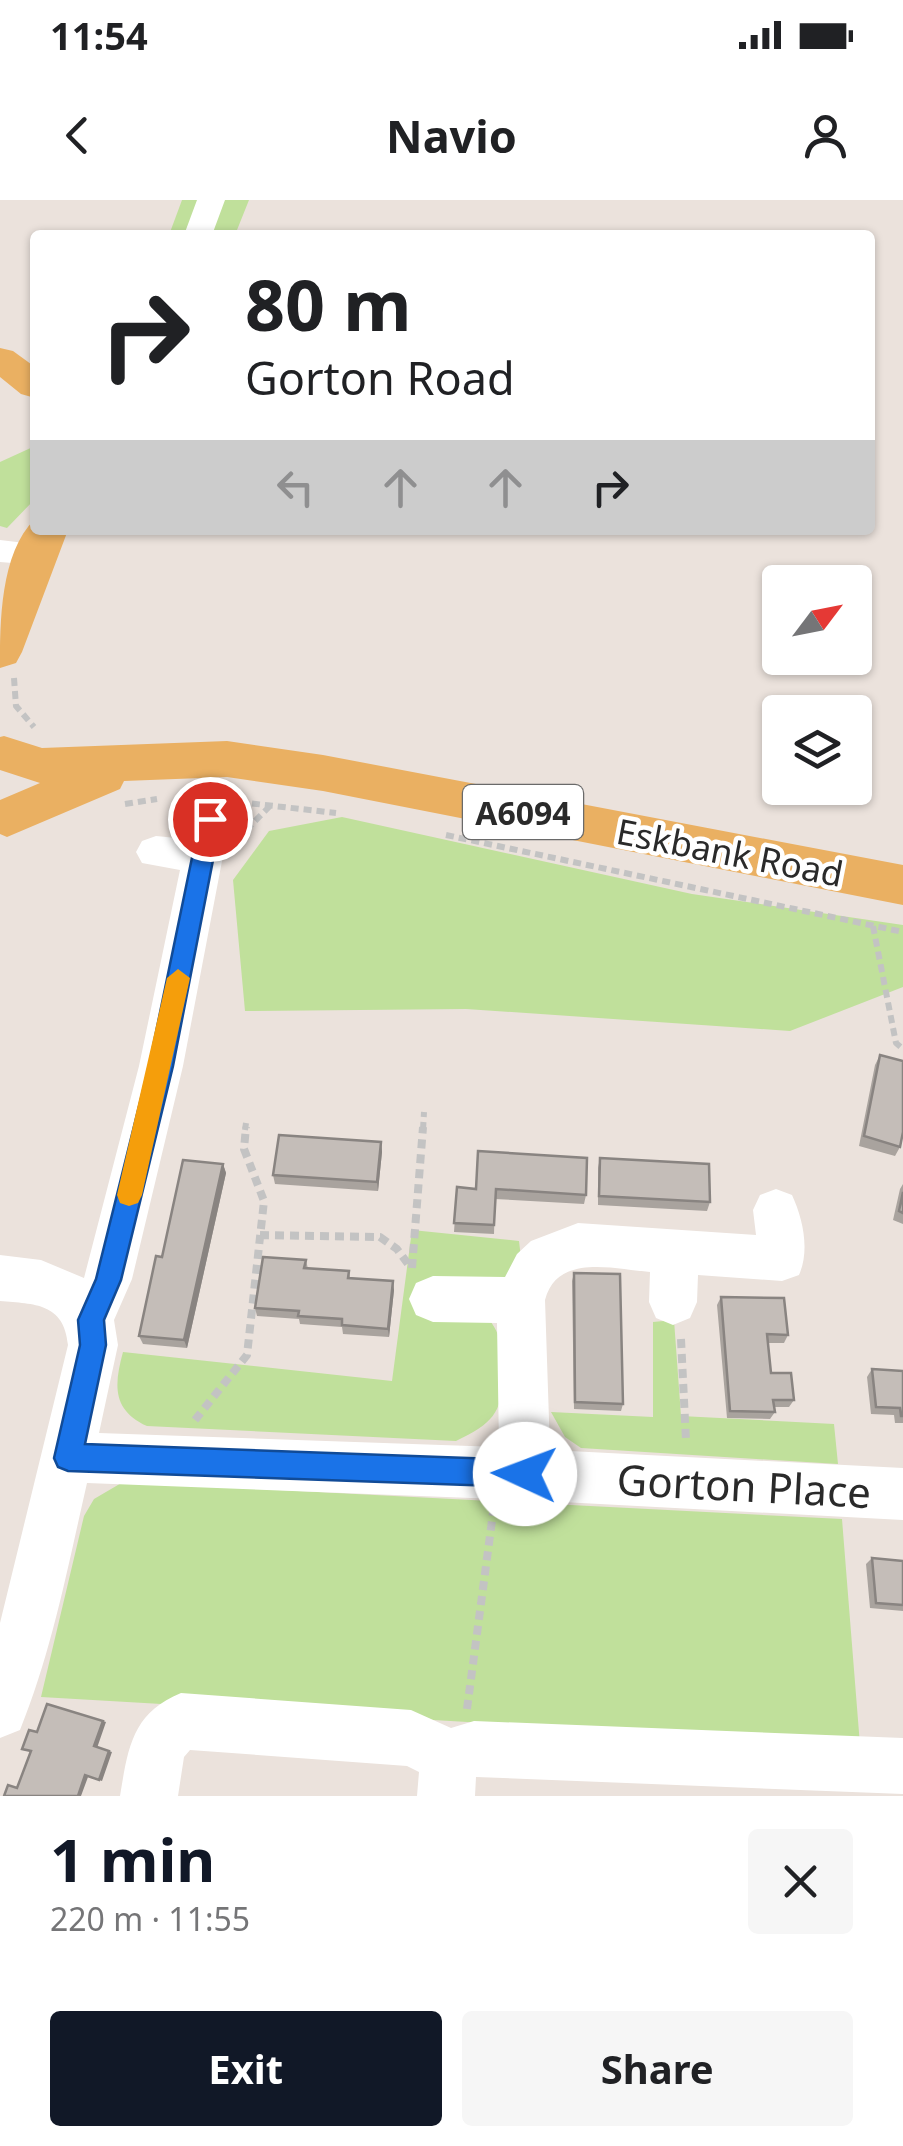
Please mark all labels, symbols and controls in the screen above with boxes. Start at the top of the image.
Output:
text: 11:54 [50,9,148,61]
text: Navio [386,105,517,166]
icon: back [50,108,105,163]
icon: person [798,108,853,163]
text: 80 m [245,256,412,352]
icon: right [80,270,210,400]
text: Gorton Road [245,347,515,408]
icon: left [268,460,323,515]
icon: ahead [373,460,428,515]
icon: ahead [478,460,533,515]
icon: right [583,460,638,515]
north arrow [762,565,872,675]
map controls [762,565,872,805]
button: layers [762,695,872,805]
pin [168,777,253,862]
road number: A6094 [463,785,583,839]
icon: arrive [183,792,238,847]
street label: Eskbank Road [613,807,847,897]
position arrow [473,1422,577,1526]
street label: Gorton Place [615,1450,873,1520]
text: 1 min [50,1818,215,1900]
button: close [748,1829,853,1934]
text: 220 m · 11:55 [50,1897,250,1940]
button: Exit [50,2011,442,2126]
button: Share [462,2011,853,2126]

